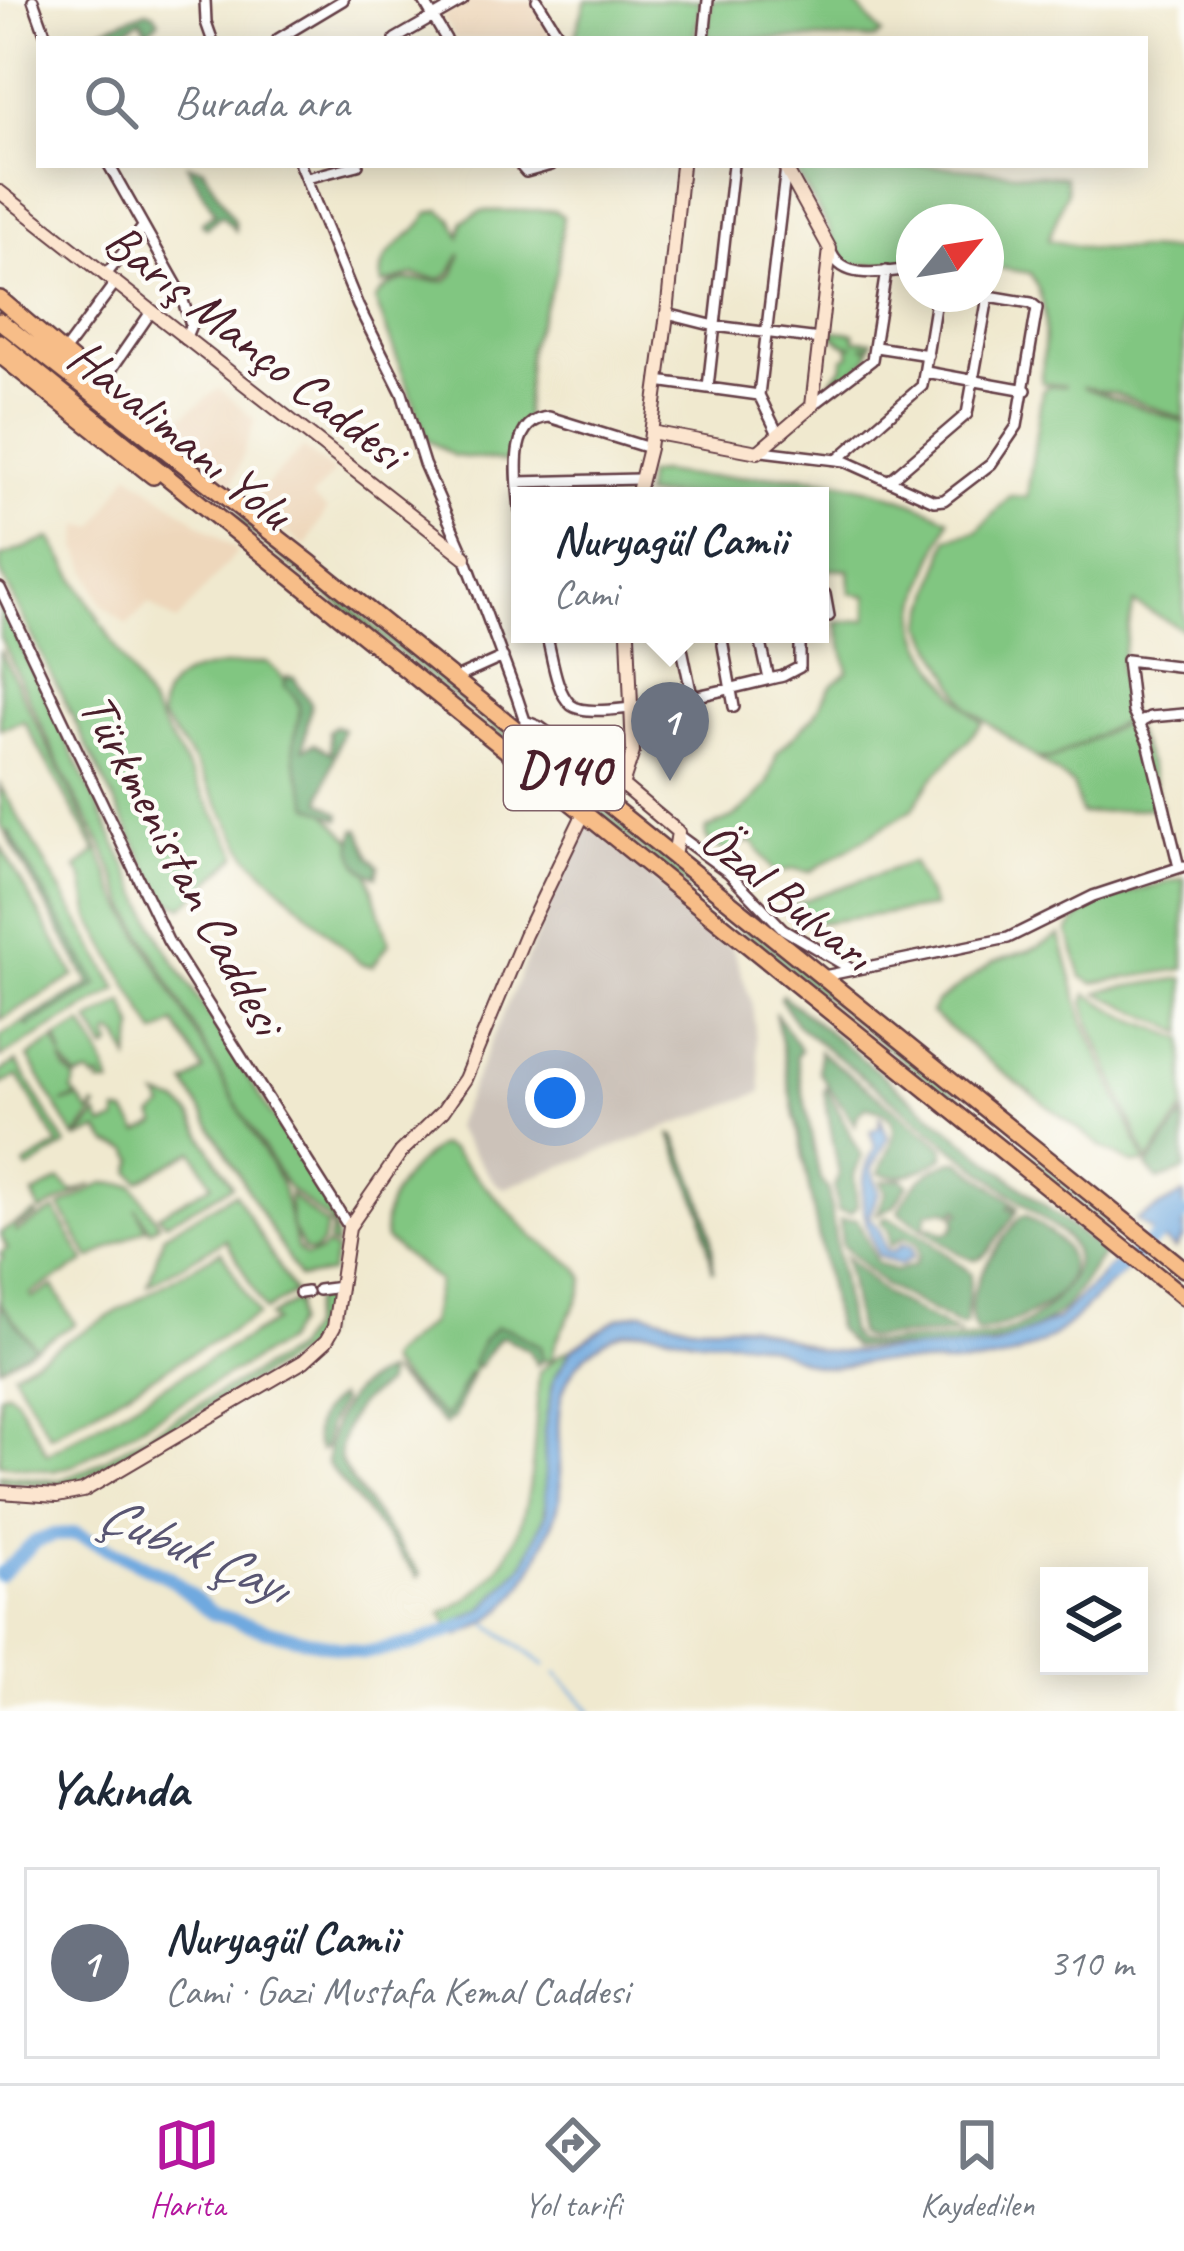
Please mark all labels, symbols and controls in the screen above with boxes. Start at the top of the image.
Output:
search box [36,36,1148,168]
icon: search [78,69,144,135]
text: Burada ara [174,74,349,131]
north arrow [896,204,1004,312]
street label: Barış Manço Caddesi [92,208,423,487]
street label: Havalimanı Yolu [56,324,308,545]
popup [511,487,829,643]
text: Nuryagül Camii [553,512,787,569]
text: Cami [553,569,618,618]
street label: Türkmenistan Caddesi [65,682,302,1051]
pin: 1 [631,682,709,781]
road number: D140 [504,726,624,810]
street label: Özal Bulvarı [688,807,889,986]
your location [525,1068,585,1128]
water label: Çubuk Çayı [90,1479,305,1621]
map controls [1040,1567,1148,1675]
button: layers [1040,1567,1148,1675]
text: Yakında [48,1757,188,1821]
text: Nuryagül Camii [165,1910,398,1967]
text: 1 [81,1939,99,1988]
text: 310 m [1049,1939,1133,1988]
text: Cami · Gazi Mustafa Kemal Caddesi [165,1967,630,2016]
tab: Harita [150,2112,225,2226]
tab: Yol tarifi [524,2112,621,2226]
tab: Kaydedilen [920,2112,1034,2226]

